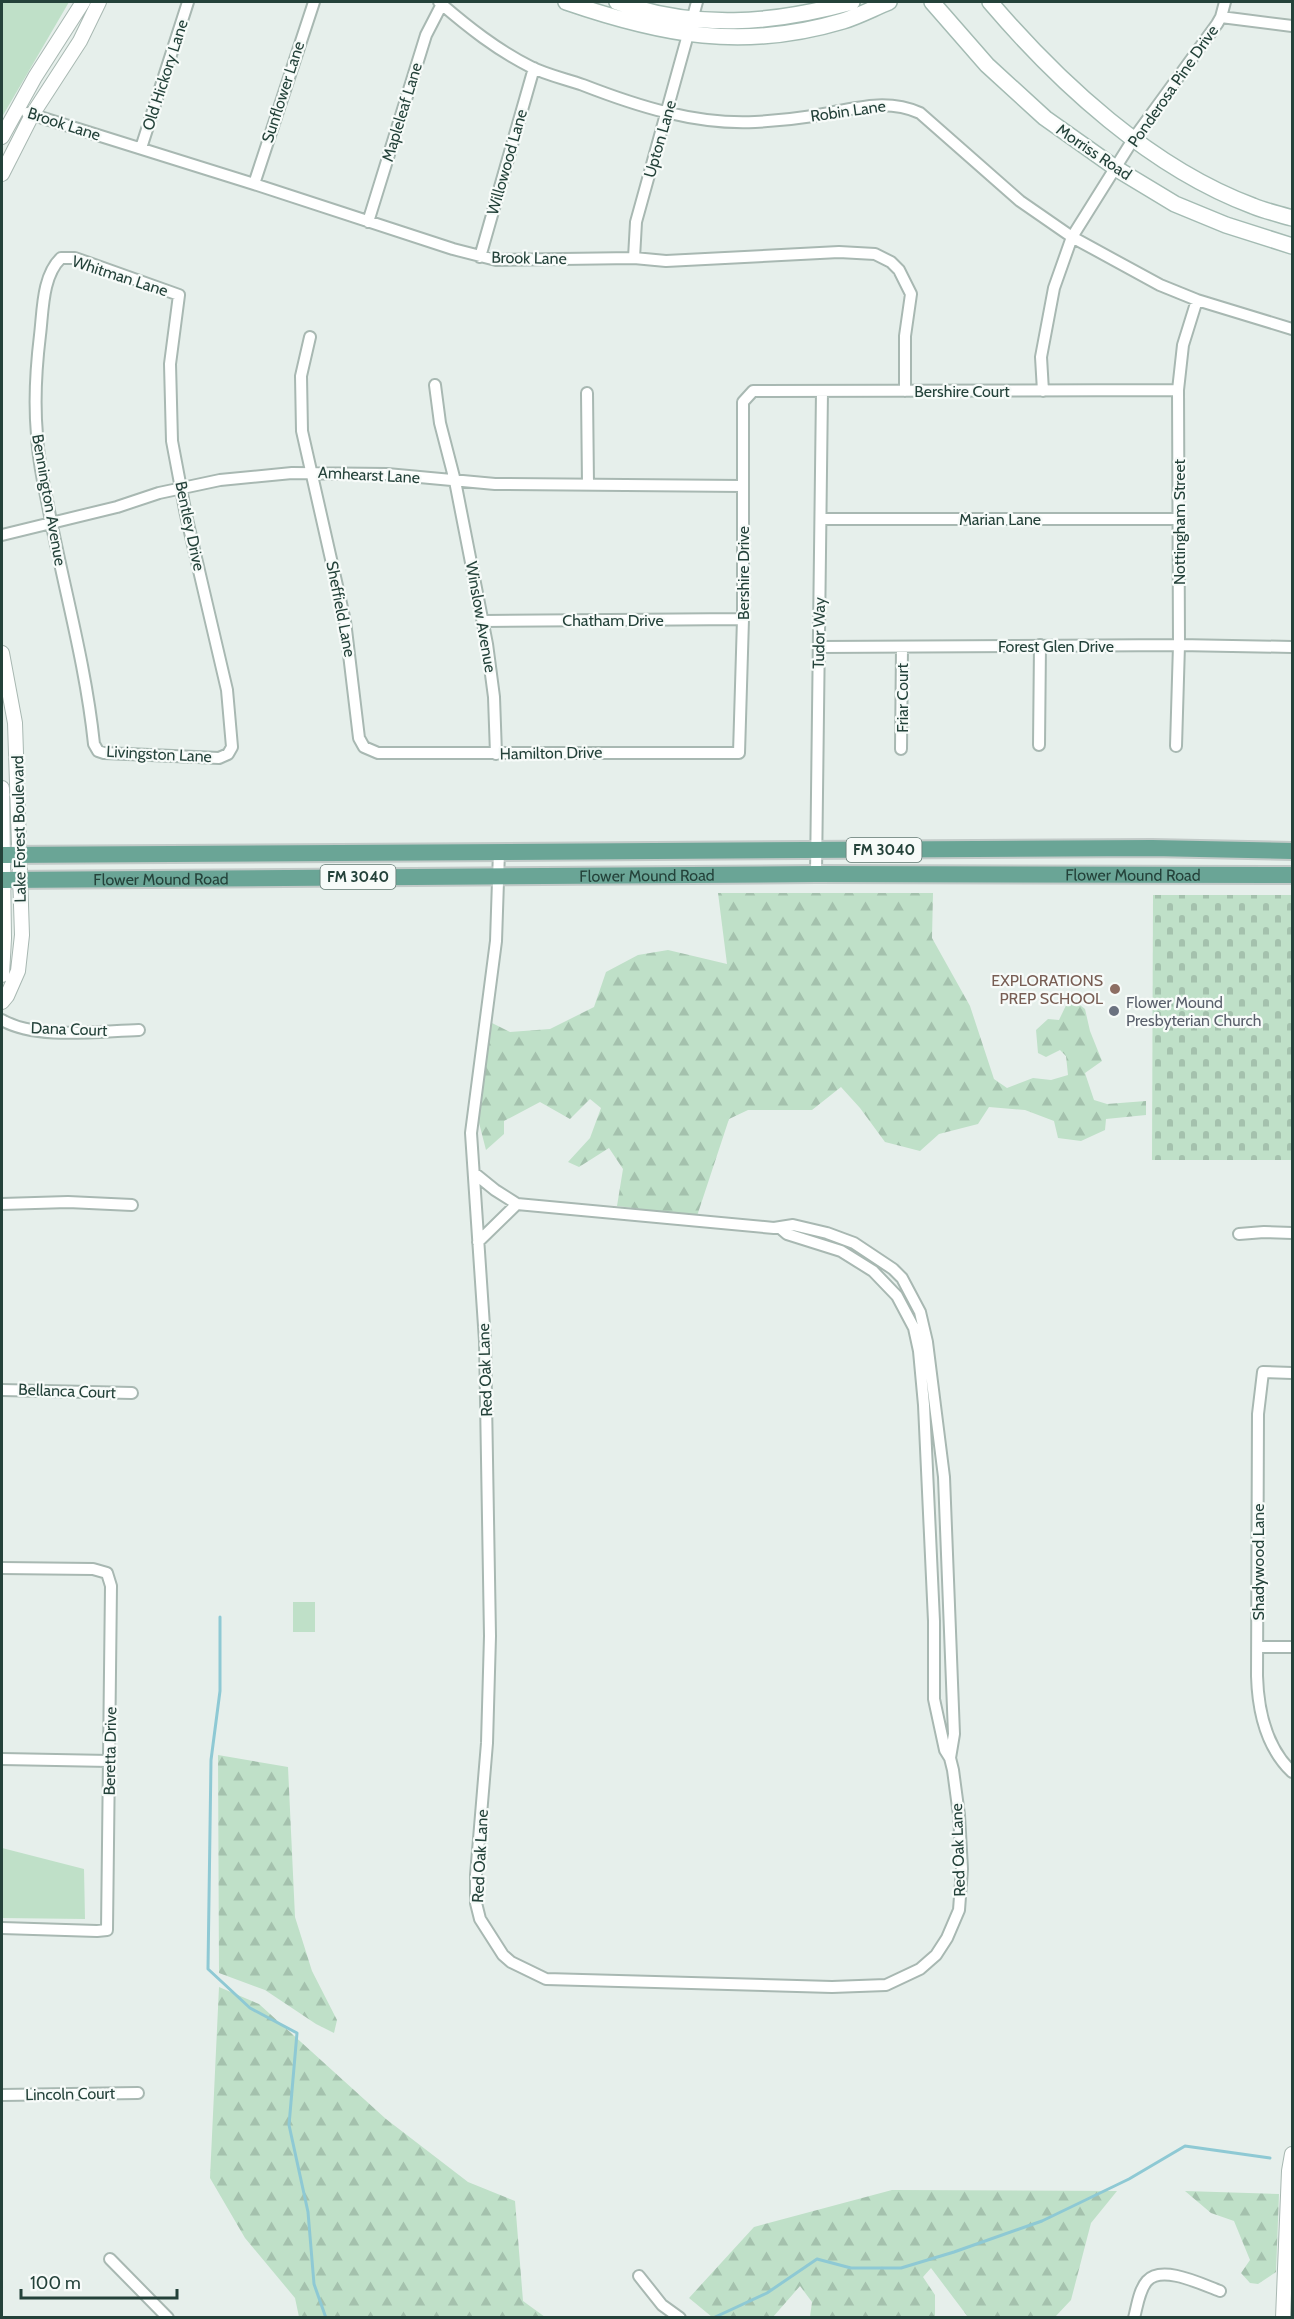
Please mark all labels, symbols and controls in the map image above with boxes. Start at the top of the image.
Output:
street label: Old Hickory Lane [138,17,192,133]
street label: Ponderosa Pine Drive [1124,21,1222,151]
street label: Sunflower Lane [258,39,308,145]
street label: Mapleleaf Lane [378,60,426,164]
street label: Robin Lane [809,96,887,126]
street label: Upton Lane [640,98,680,180]
street label: Brook Lane [25,103,103,145]
street label: Willowood Lane [483,107,531,217]
street label: Morriss Road [1053,120,1135,184]
street label: Brook Lane [491,248,567,268]
street label: Whitman Lane [70,252,170,300]
street label: Bershire Court [914,382,1010,401]
street label: Bennington Avenue [28,433,70,567]
street label: Nottingham Street [1170,458,1189,585]
street label: Amhearst Lane [318,463,420,487]
street label: Bentley Drive [171,479,209,573]
street label: Marian Lane [959,510,1041,529]
street label: Bershire Drive [734,526,753,620]
street label: Sheffield Lane [322,559,360,659]
street label: Winslow Avenue [462,560,500,674]
street label: Tudor Way [809,597,829,669]
street label: Chatham Drive [562,611,664,630]
street label: Forest Glen Drive [998,637,1114,656]
street label: Friar Court [893,663,912,733]
street label: Livingston Lane [106,742,212,766]
street label: Hamilton Drive [500,743,602,763]
street label: Lake Forest Boulevard [8,755,30,903]
road number: FM 3040 [846,838,922,862]
road number: FM 3040 [320,865,395,889]
street label: Flower Mound Road [579,865,715,885]
street label: Flower Mound Road [1065,865,1201,884]
street label: Flower Mound Road [93,869,229,889]
place label: EXPLORATIONS PREP SCHOOL [991,971,1103,1008]
marker: EXPLORATIONS PREP SCHOOL [1108,982,1122,996]
place label: Flower Mound Presbyterian Church [1126,993,1261,1030]
marker: Flower Mound Presbyterian Church [1107,1004,1121,1018]
street label: Dana Court [30,1018,108,1040]
street label: Red Oak Lane [474,1323,496,1417]
street label: Bellanca Court [18,1380,117,1402]
street label: Shadywood Lane [1249,1504,1268,1621]
street label: Beretta Drive [100,1706,120,1796]
street label: Red Oak Lane [947,1803,969,1897]
street label: Red Oak Lane [468,1809,492,1903]
street label: Lincoln Court [25,2084,116,2104]
scale bar [21,2262,177,2300]
text: 100 m [30,2272,81,2294]

